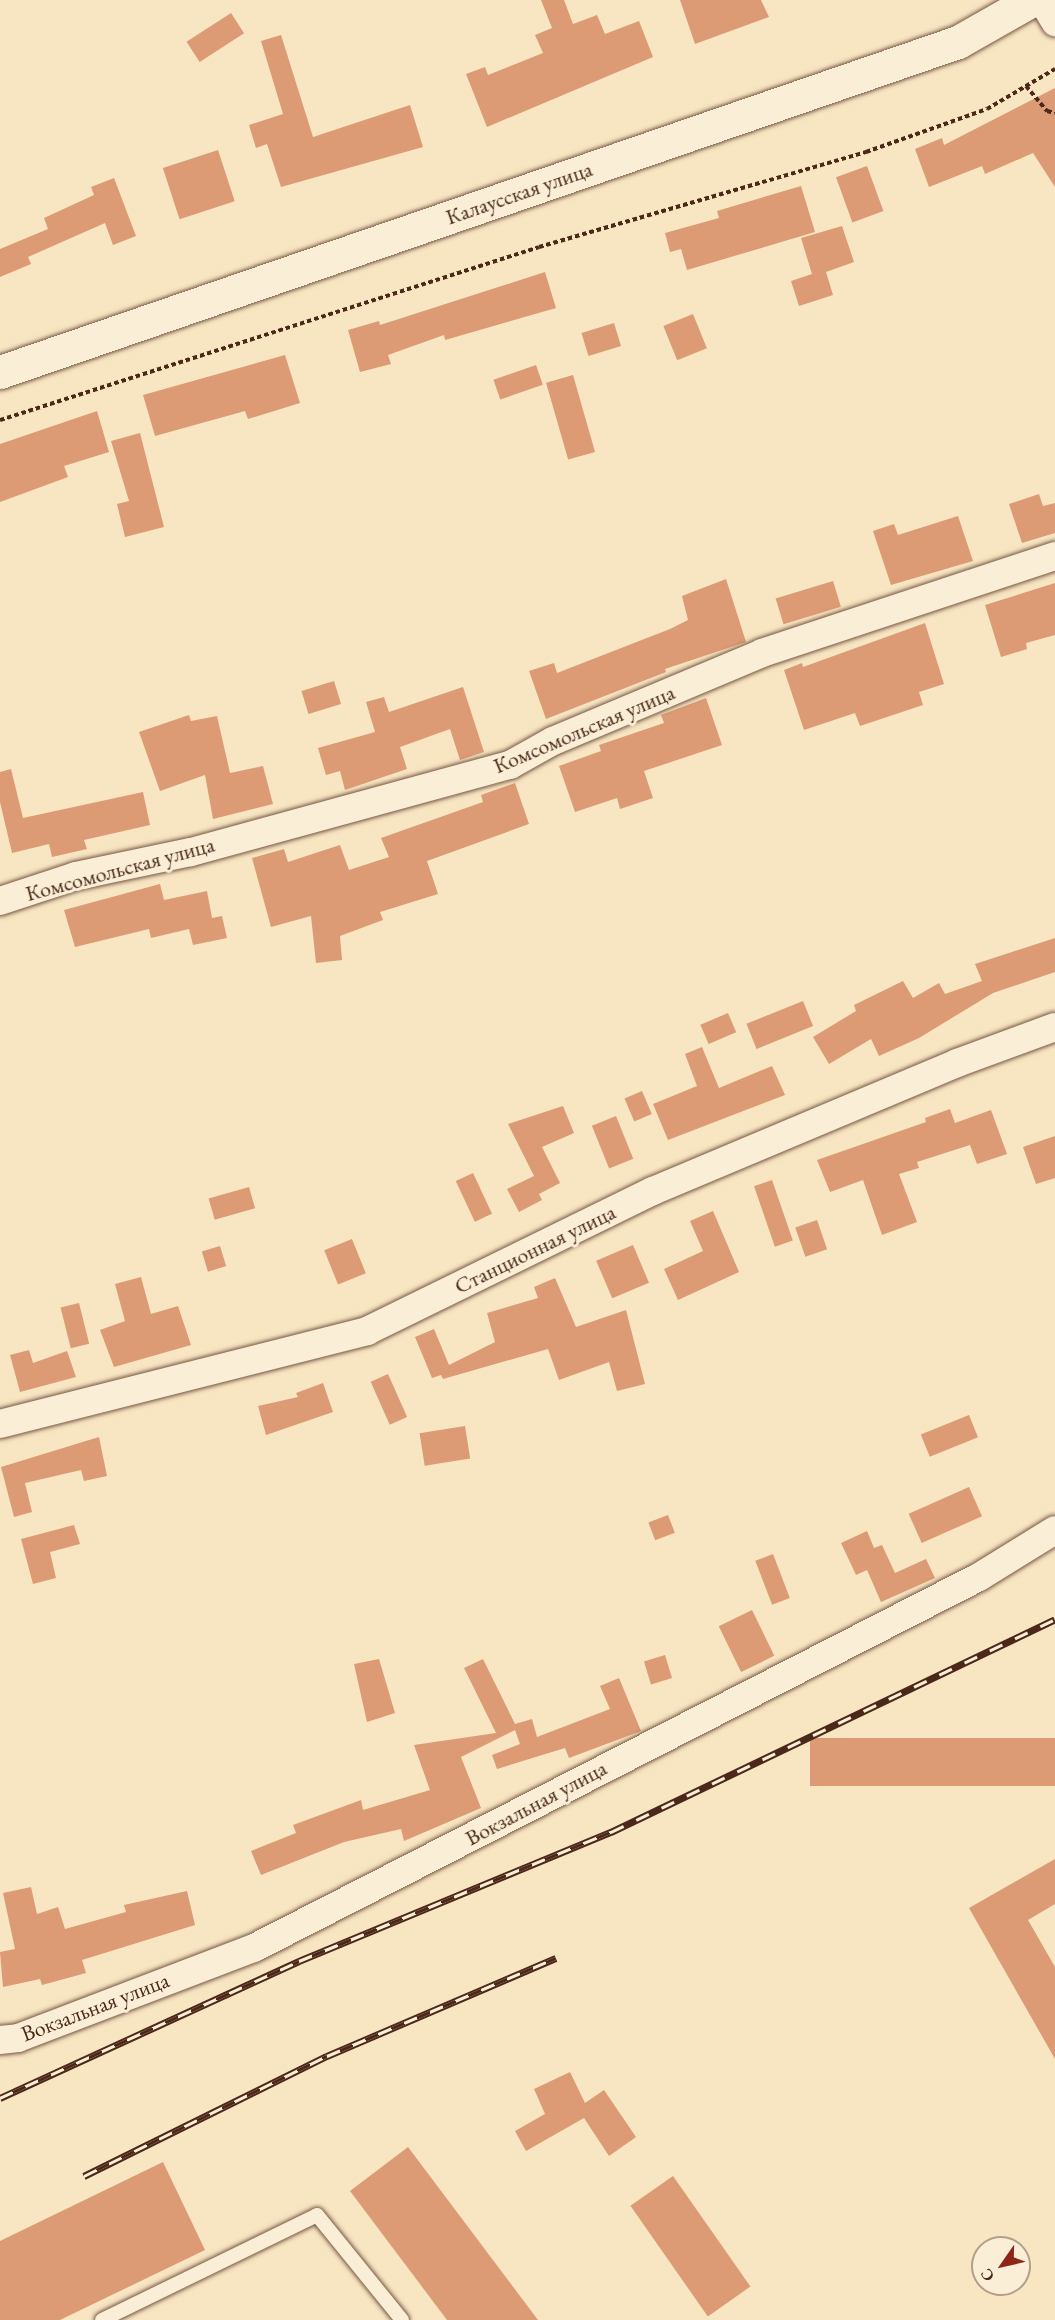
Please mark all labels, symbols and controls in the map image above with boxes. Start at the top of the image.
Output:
street label: Калаусская улица [442,156,596,230]
street label: Комсомольская улица [489,679,679,779]
street label: Комсомольская улица [23,831,217,907]
street label: Станционная улица [450,1199,620,1299]
street label: Вокзальная улица [461,1755,611,1851]
street label: Вокзальная улица [17,1967,173,2047]
north arrow [971,2236,1031,2296]
text: С [975,2265,999,2286]

